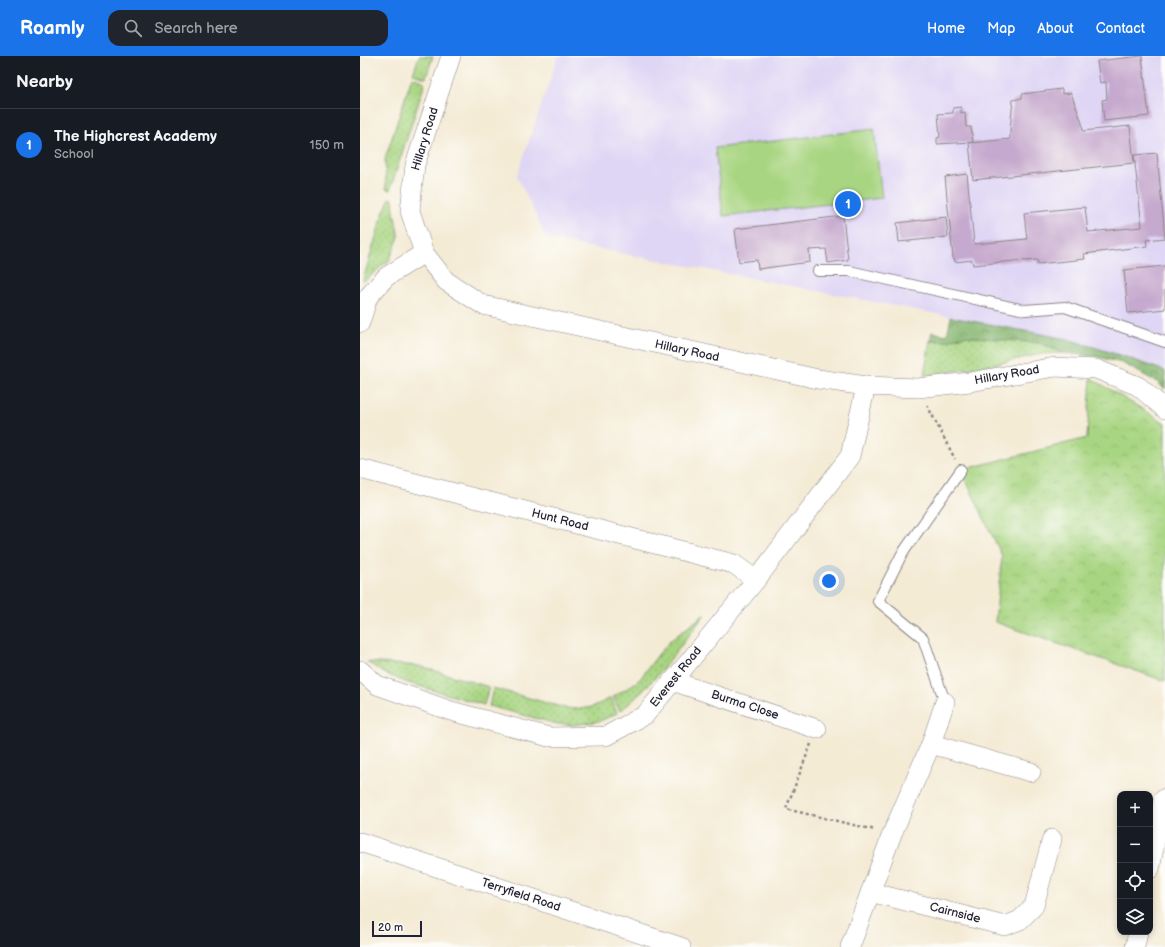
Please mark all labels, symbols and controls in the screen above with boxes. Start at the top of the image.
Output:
search box [108,10,388,46]
text: Roamly [20,17,84,40]
icon: search [122,17,144,39]
text: Search here [154,19,238,38]
text: Home [927,20,965,37]
text: Map [987,20,1015,37]
text: About [1037,20,1074,37]
text: Contact [1096,20,1145,37]
text: Nearby [16,72,73,92]
street label: Hillary Road [408,105,442,173]
text: The Highcrest Academy [54,127,217,146]
text: 1 [26,137,32,153]
text: 150 m [310,137,344,153]
text: School [54,146,94,162]
pin: 1 [835,189,861,219]
street label: Hillary Road [653,337,721,365]
street label: Hillary Road [973,362,1041,388]
street label: Hunt Road [530,506,590,534]
your location [819,571,839,591]
street label: Everest Road [647,644,705,710]
street label: Burma Close [709,687,781,723]
map controls [1117,791,1153,935]
button: + [1117,791,1153,827]
button: − [1117,827,1153,863]
button: locate [1117,863,1153,899]
street label: Terryfield Road [479,875,563,915]
street label: Cairnside [928,899,982,927]
button: layers [1117,899,1153,935]
scale bar [372,919,422,938]
text: 20 m [378,921,403,934]

